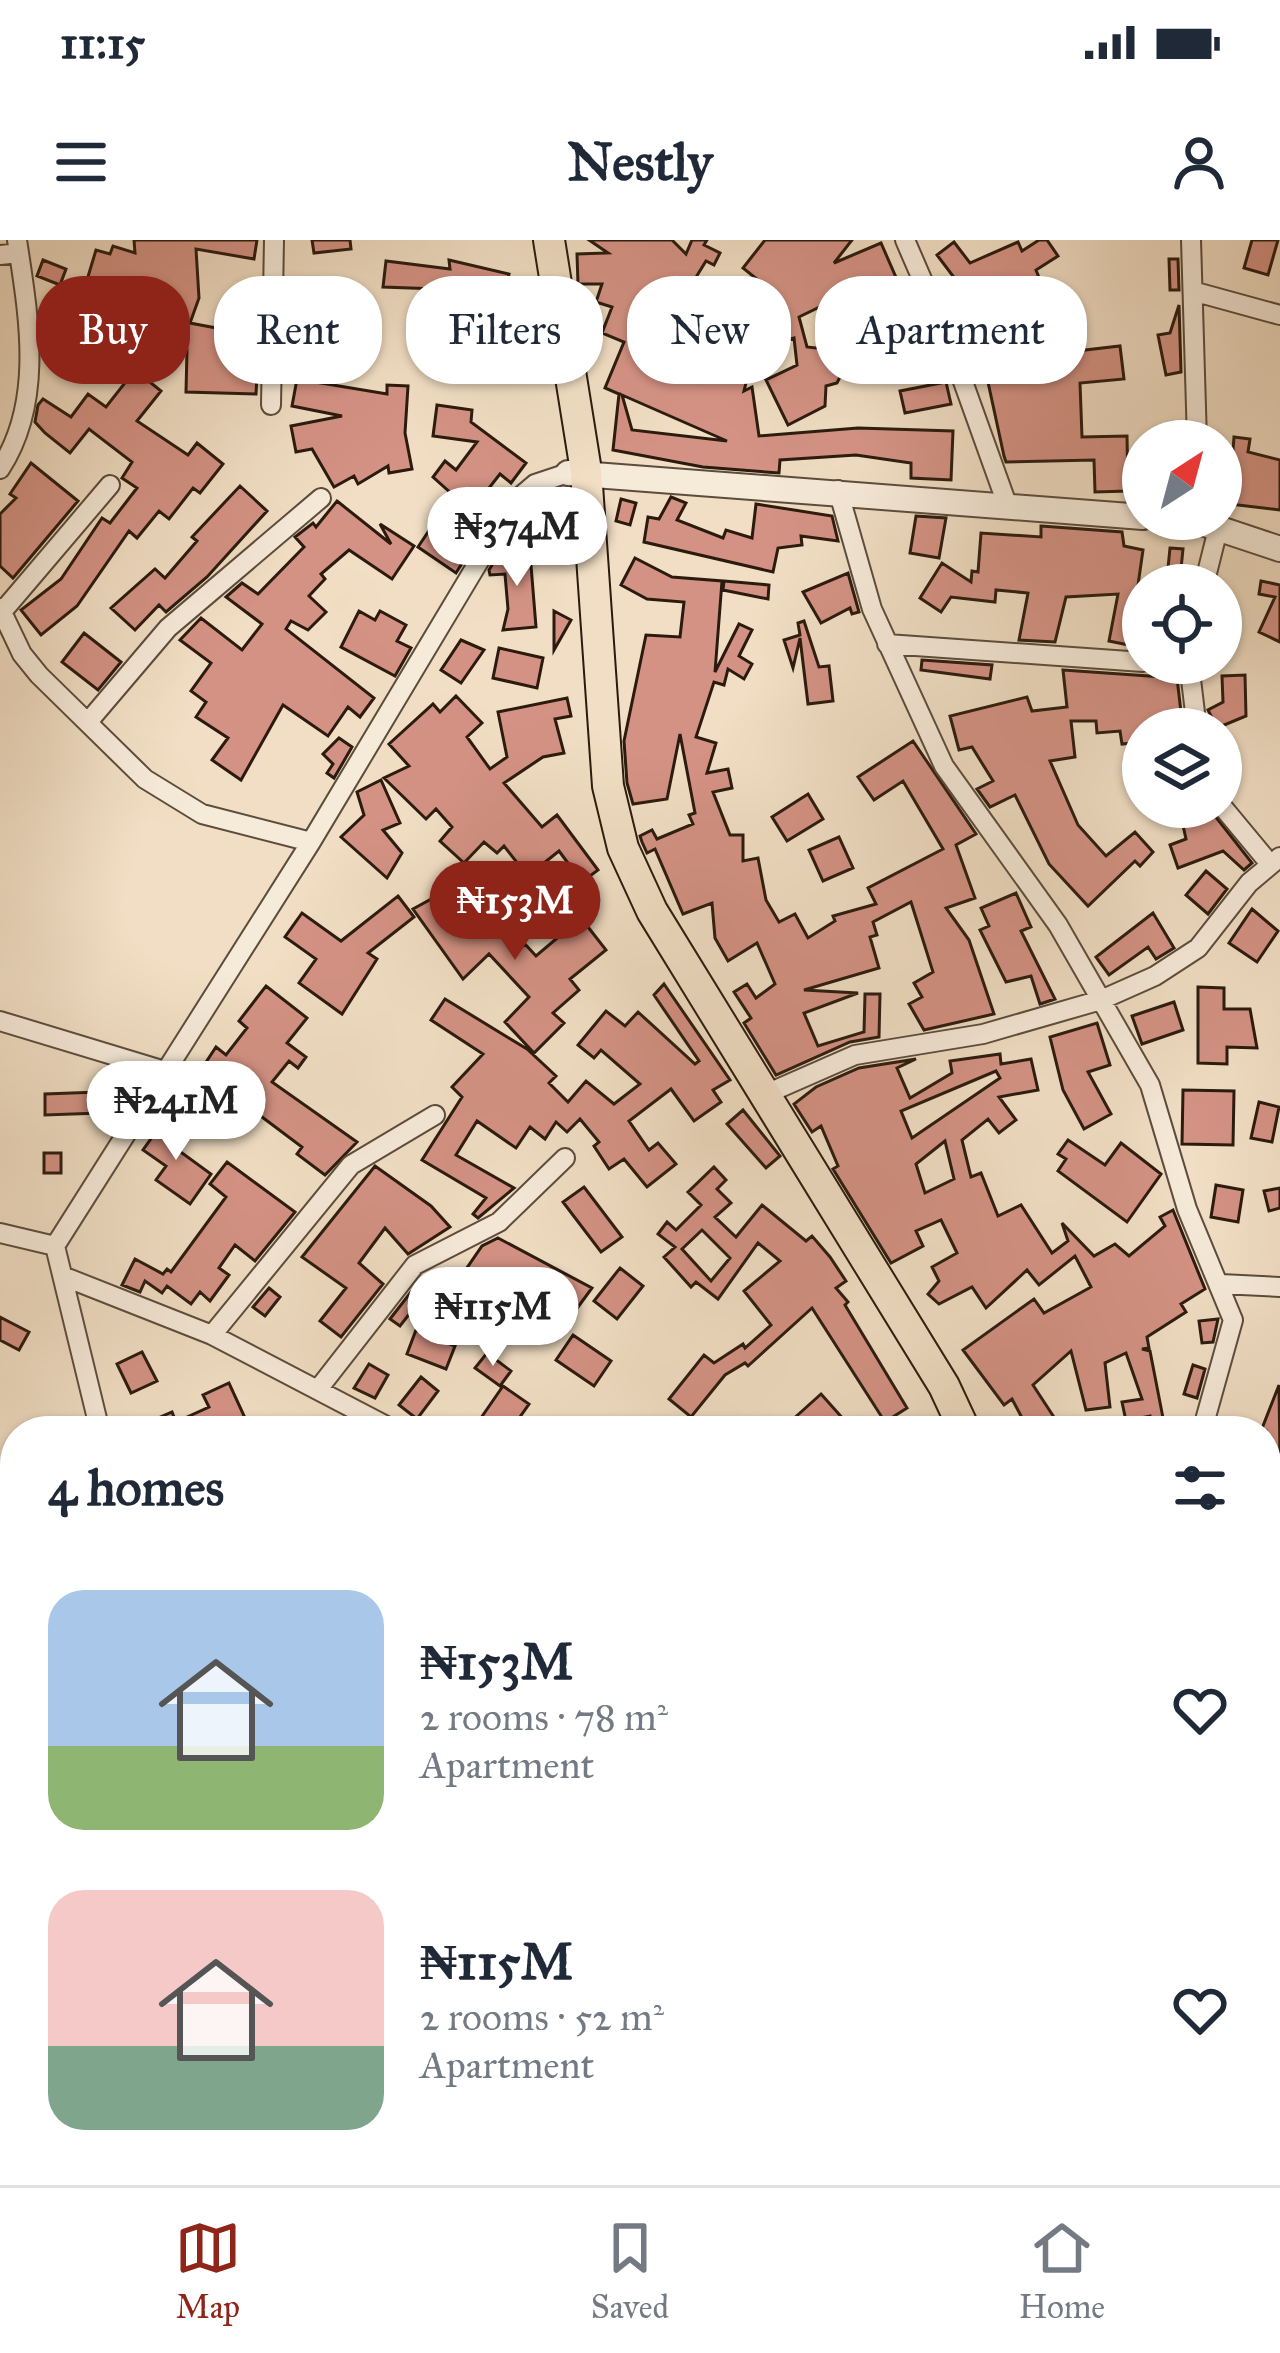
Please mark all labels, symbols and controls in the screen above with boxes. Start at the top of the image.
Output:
text: 11:15 [60,15,145,70]
icon: menu [48,129,114,195]
text: Nestly [567,129,713,195]
icon: person [1166,129,1232,195]
chip: Buy [36,276,190,384]
chip: Rent [214,276,382,384]
chip: Filters [406,276,603,384]
chip: New [627,276,791,384]
chip: Apartment [815,276,1087,384]
north arrow [1122,420,1242,540]
map controls [1122,420,1242,828]
pin: ₦374M [433,487,601,589]
text: ₦374M [454,502,580,550]
button: locate [1122,564,1242,684]
button: layers [1122,708,1242,828]
pin: ₦153M [431,861,599,963]
text: ₦153M [456,876,574,924]
pin: ₦241M [92,1061,260,1163]
text: ₦241M [114,1076,238,1124]
pin: ₦115M [409,1267,577,1369]
text: ₦115M [434,1282,552,1330]
icon: filters [1167,1455,1233,1521]
text: 4 homes [48,1457,224,1519]
text: ₦153M [420,1631,573,1693]
icon: home [144,1638,288,1782]
icon: heart [1167,1677,1233,1743]
text: 2 rooms · 78 m² [420,1693,668,1741]
text: Apartment [420,1741,594,1789]
text: ₦115M [420,1931,573,1993]
icon: home [144,1938,288,2082]
icon: heart [1167,1977,1233,2043]
text: 2 rooms · 52 m² [420,1993,664,2041]
text: Apartment [420,2041,594,2089]
tab: Map [175,2215,241,2327]
tab: Saved [591,2215,669,2327]
tab: Home [1019,2215,1105,2327]

